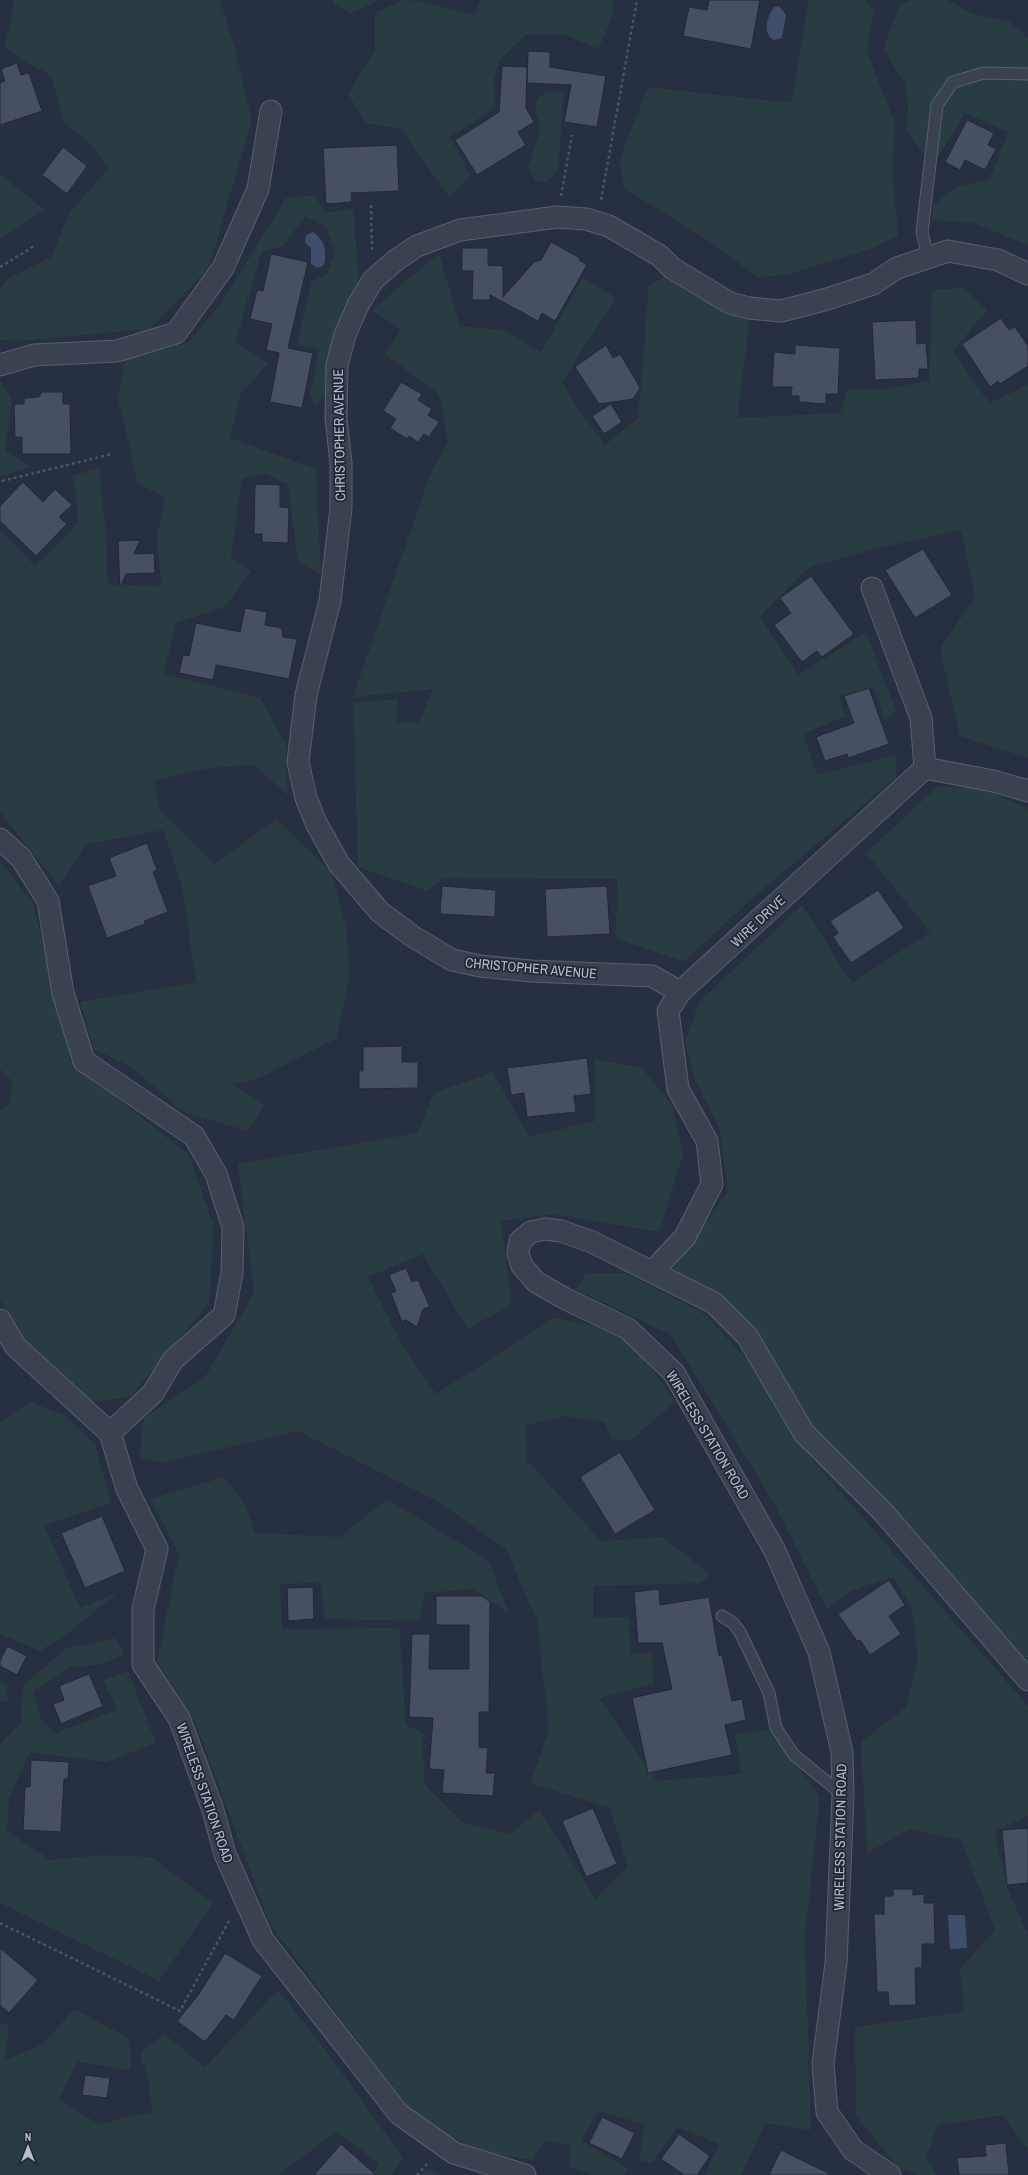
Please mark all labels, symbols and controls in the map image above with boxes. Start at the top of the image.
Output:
street label: CHRISTOPHER AVENUE [329,369,349,501]
street label: WIRE DRIVE [727,891,789,951]
street label: CHRISTOPHER AVENUE [464,953,598,983]
street label: WIRELESS STATION ROAD [662,1367,754,1503]
street label: WIRELESS STATION ROAD [173,1721,237,1865]
street label: WIRELESS STATION ROAD [830,1763,850,1911]
north arrow [8,2127,48,2167]
text: N [25,2130,31,2144]

